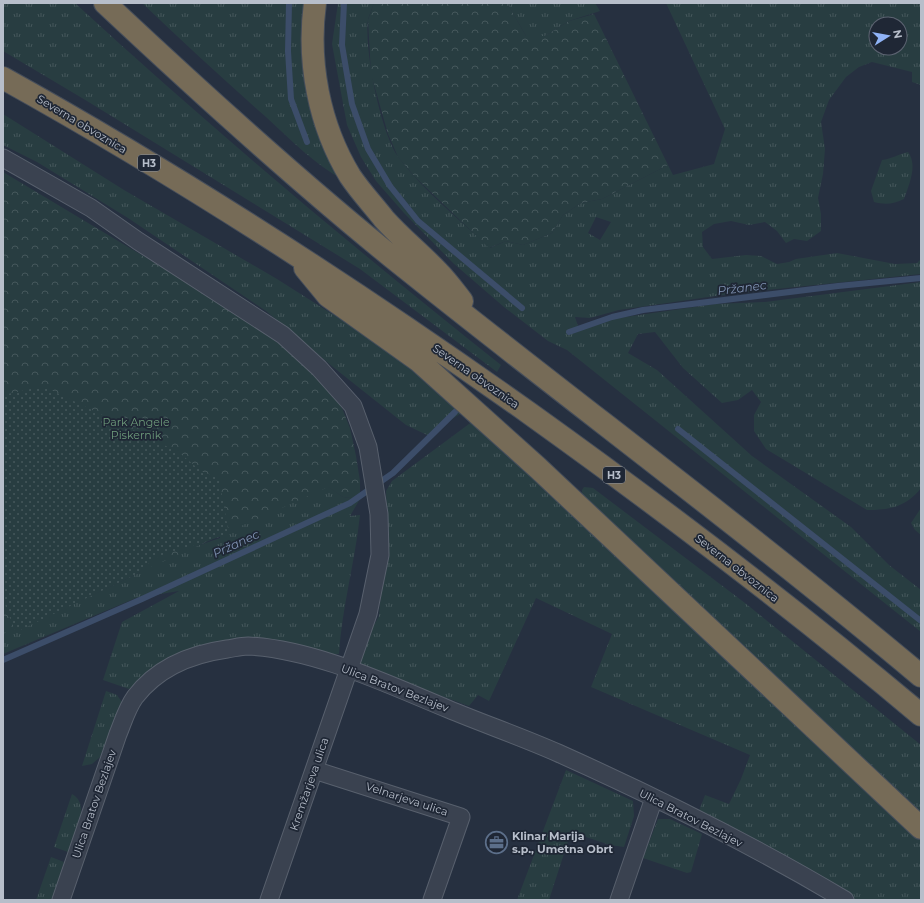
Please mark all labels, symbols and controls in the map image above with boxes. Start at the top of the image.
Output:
north arrow [868,16,908,56]
text: N [890,28,906,40]
street label: Severna obvoznica [35,92,129,156]
road number: H3 [138,155,160,171]
water label: Pržanec [716,277,768,298]
street label: Severna obvoznica [430,341,522,411]
park label: Park Angele Piskernik [102,415,170,442]
road number: H3 [603,467,625,483]
water label: Pržanec [210,526,262,561]
street label: Severna obvoznica [692,531,782,605]
street label: Ulica Bratov Bezlajev [339,661,451,715]
street label: Kremžarjeva ulica [287,736,331,832]
street label: Ulica Bratov Bezlajev [69,748,119,860]
street label: Velnarjeva ulica [364,779,450,819]
street label: Ulica Bratov Bezlajev [637,786,745,850]
office icon: Klinar Marija s.p., Umetna Obrt [483,829,509,855]
place label: Klinar Marija s.p., Umetna Obrt [512,829,613,856]

